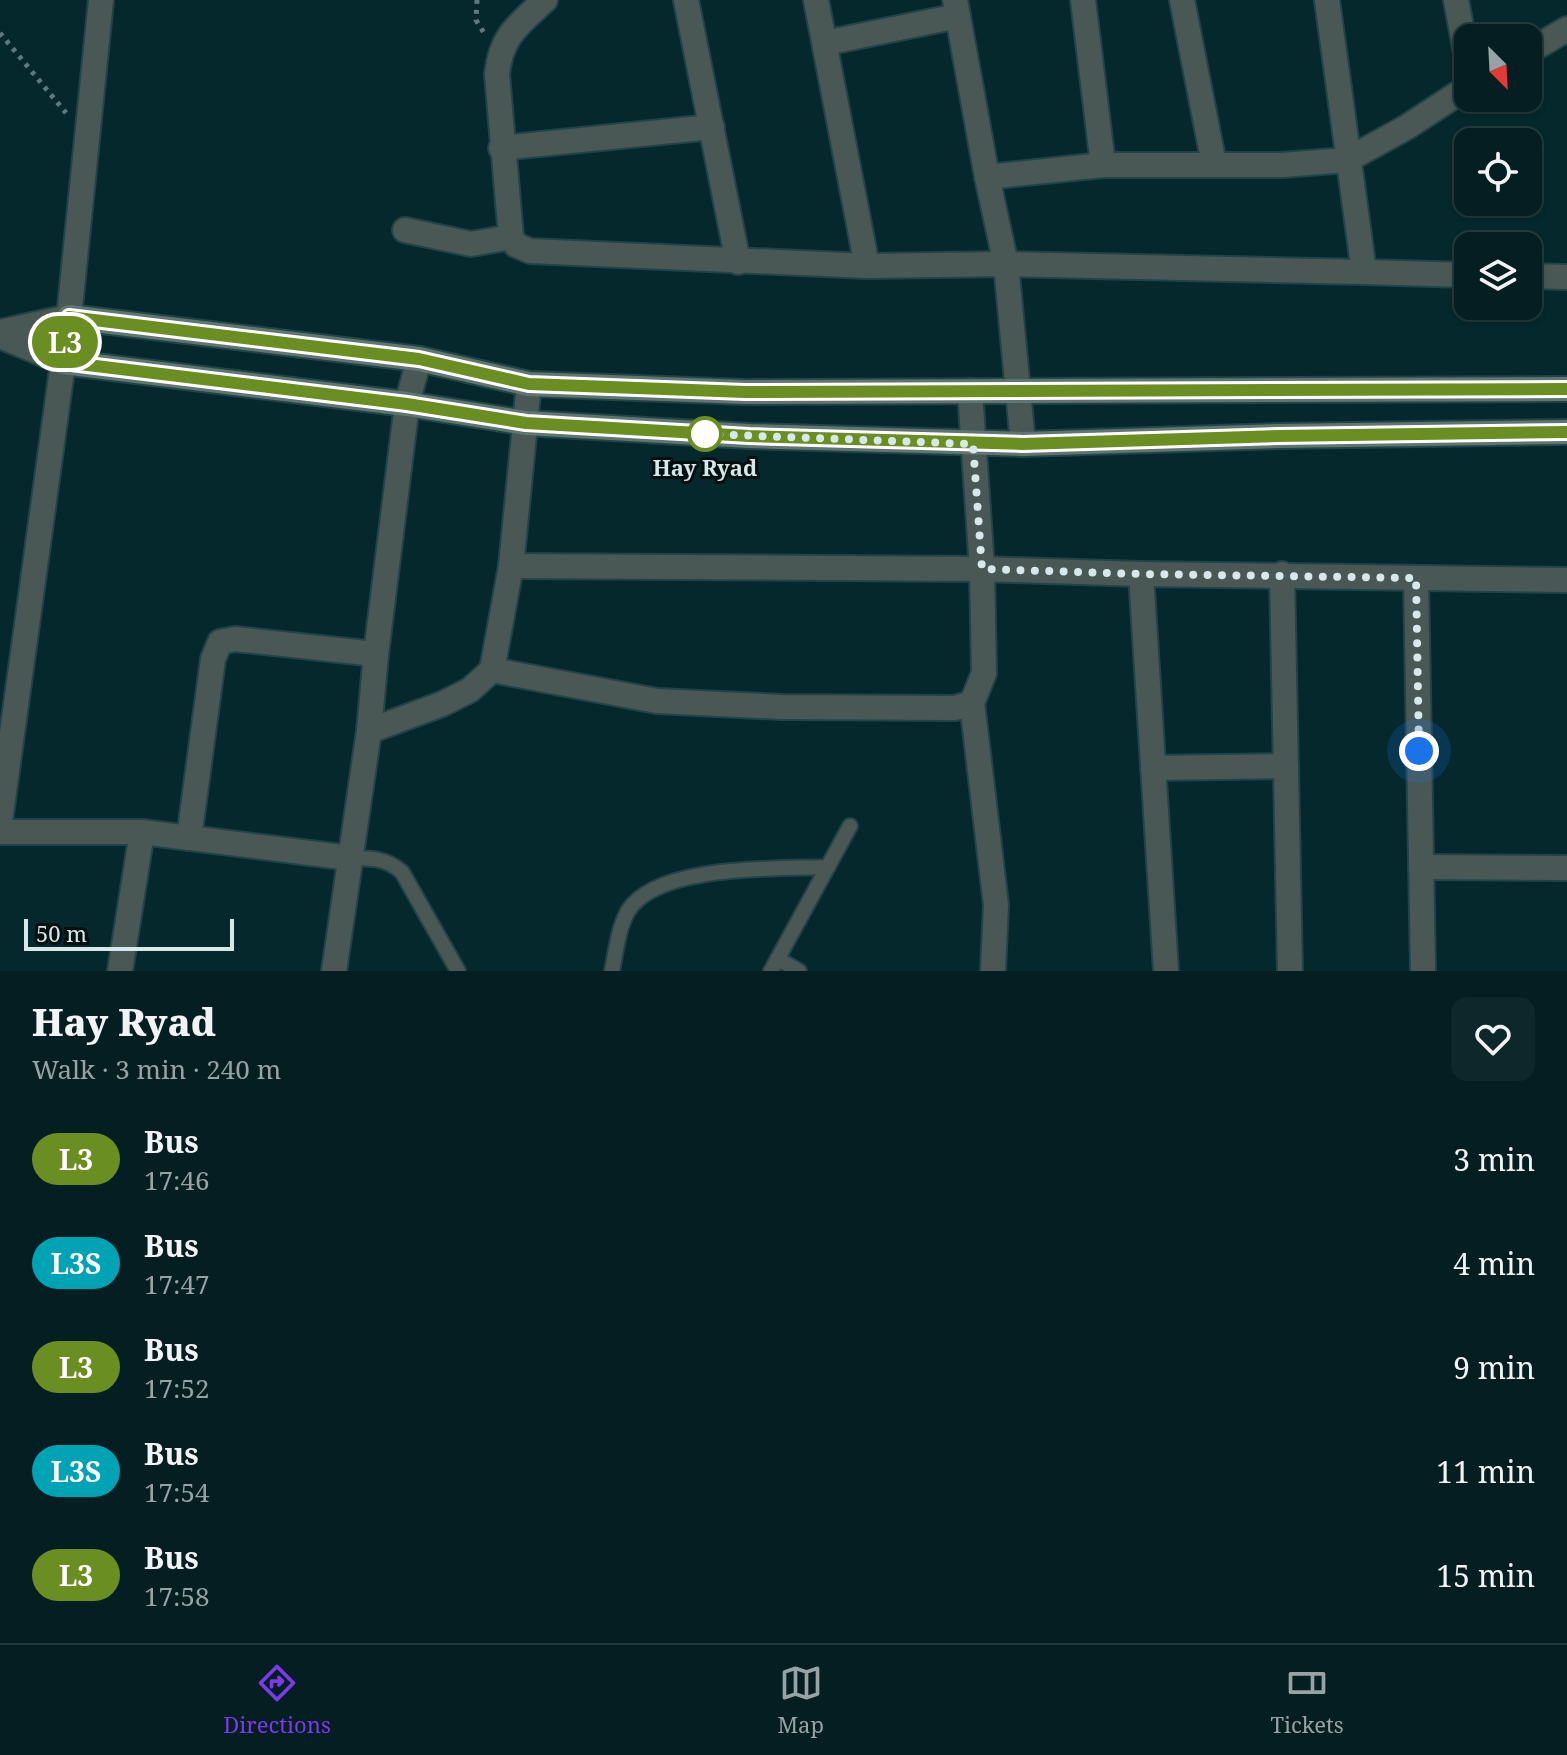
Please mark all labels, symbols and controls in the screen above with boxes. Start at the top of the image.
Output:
north arrow [1454,24,1542,112]
map controls [1454,24,1542,320]
button: locate [1454,128,1542,216]
button: layers [1454,232,1542,320]
line badge: L3 [29,316,101,368]
text: L3 [48,323,82,361]
marker: Hay Ryad [688,417,722,451]
place label: Hay Ryad [653,452,757,482]
your location [1399,731,1439,771]
scale bar [24,915,234,951]
text: 50 m [36,918,87,948]
text: Hay Ryad [32,995,216,1047]
button: heart [1451,997,1535,1081]
text: Walk · 3 min · 240 m [32,1051,281,1087]
text: Bus [144,1121,199,1162]
text: 3 min [1453,1139,1535,1180]
text: L3 [59,1140,93,1178]
text: 17:46 [144,1162,210,1198]
text: Bus [144,1225,199,1266]
text: 4 min [1453,1243,1535,1284]
text: L3S [51,1244,101,1282]
text: 17:47 [144,1266,210,1302]
text: Bus [144,1329,199,1370]
text: 9 min [1453,1347,1535,1388]
text: L3 [59,1348,93,1386]
text: 17:52 [144,1370,210,1406]
text: Bus [144,1433,199,1474]
text: 11 min [1436,1451,1535,1492]
text: L3S [51,1452,101,1490]
text: 17:54 [144,1474,210,1510]
text: Bus [144,1537,199,1578]
text: 15 min [1436,1555,1535,1596]
text: L3 [59,1556,93,1594]
text: 17:58 [144,1578,210,1614]
tab: Directions [223,1661,331,1739]
tab: Map [777,1661,824,1739]
tab: Tickets [1270,1661,1344,1739]

